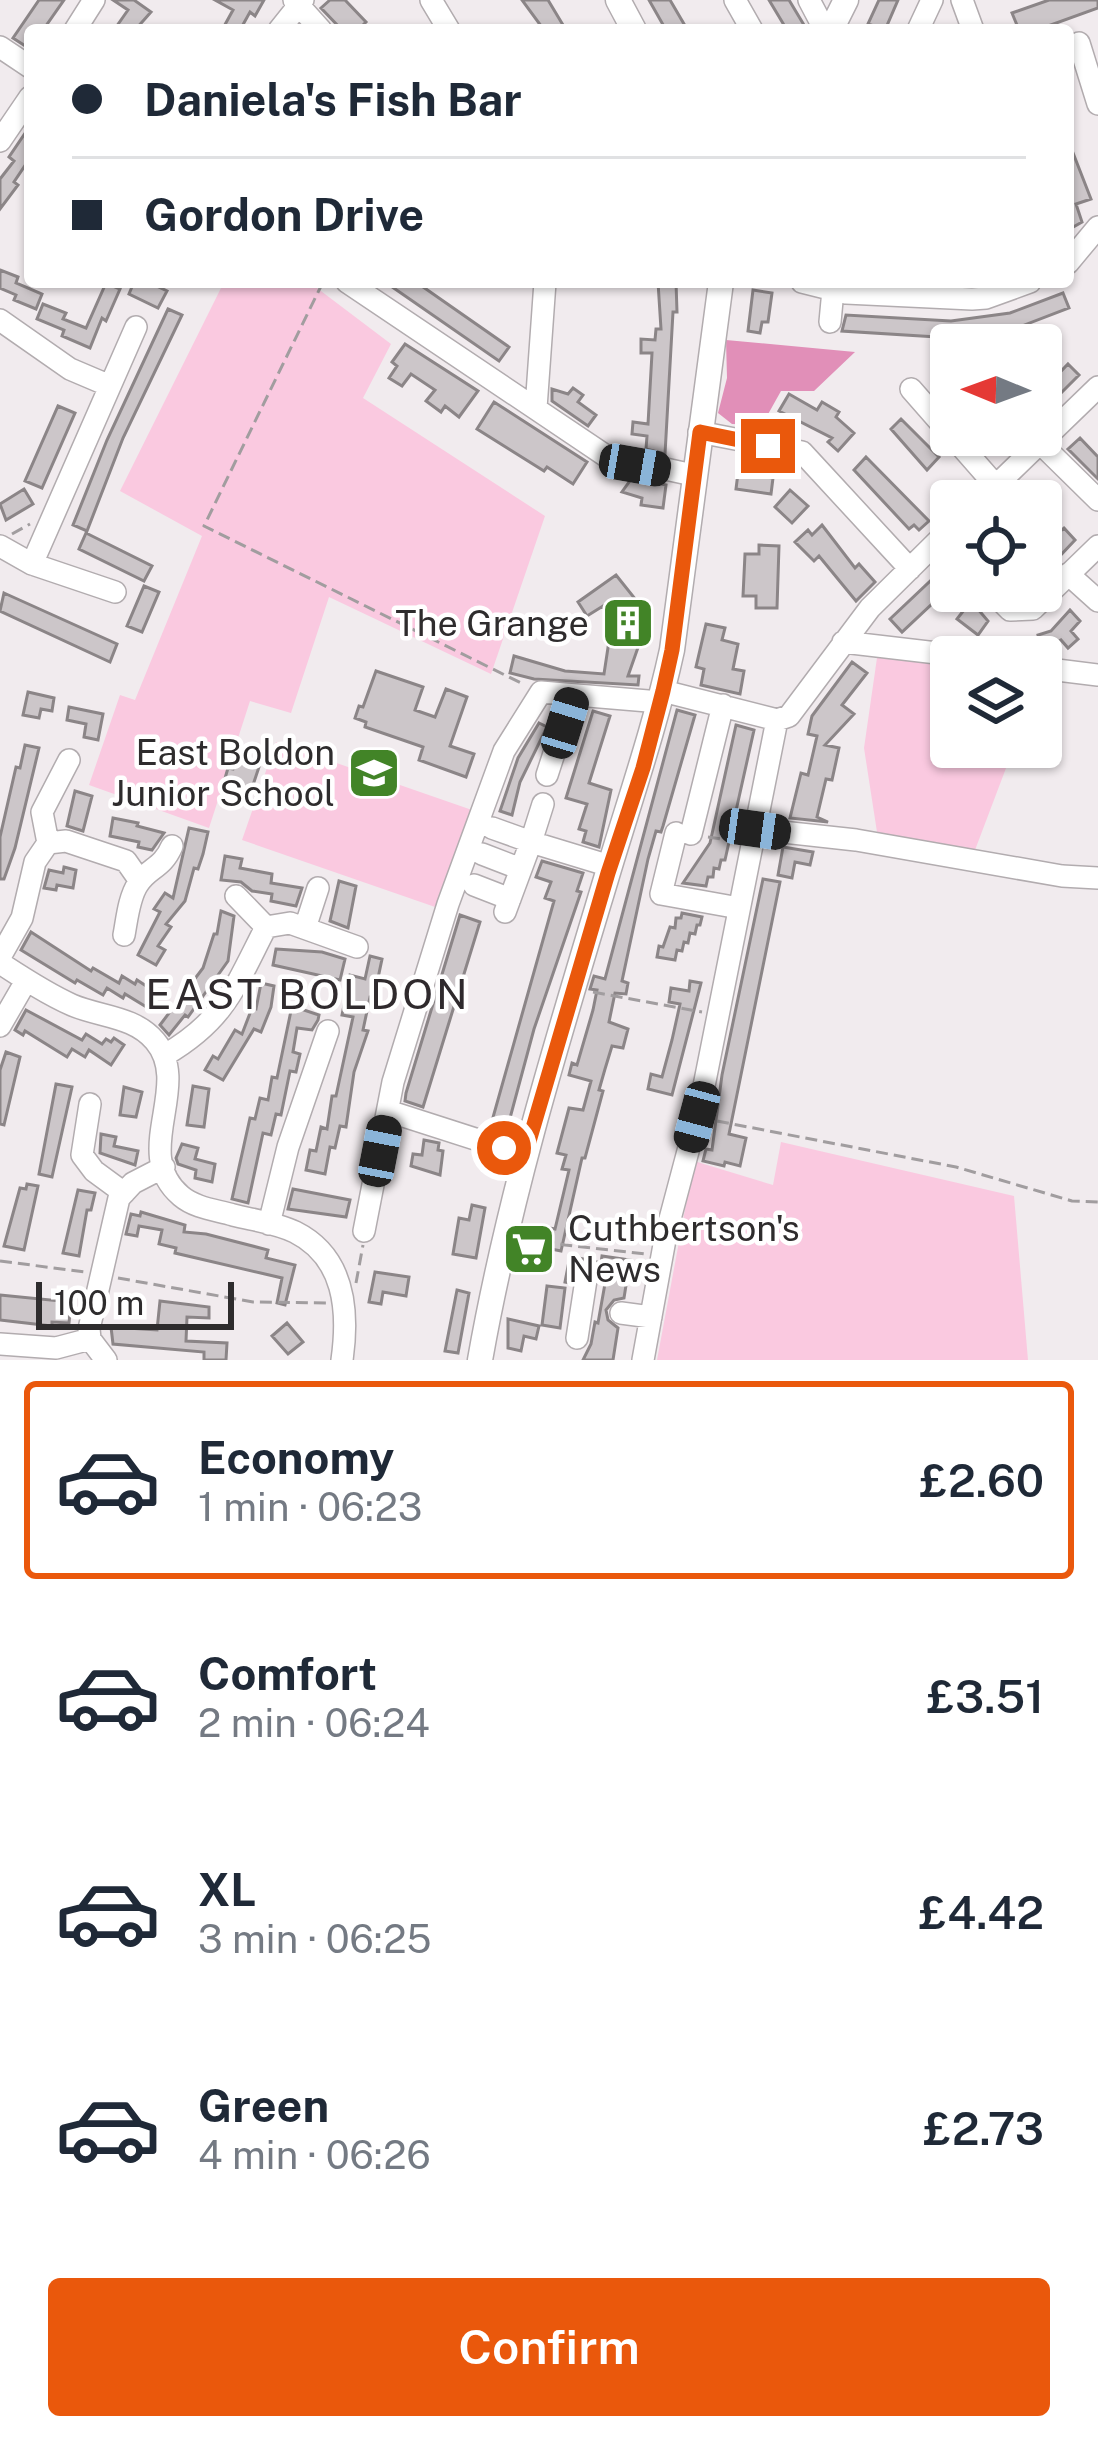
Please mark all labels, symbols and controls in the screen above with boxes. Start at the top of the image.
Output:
text: Daniela's Fish Bar [144,73,522,126]
text: Gordon Drive [144,188,424,241]
north arrow [930,324,1062,456]
map controls [930,324,1062,768]
route end [741,419,795,473]
car [596,441,674,489]
button: locate [930,480,1062,612]
building icon: The Grange [600,595,656,651]
place label: The Grange [395,602,589,644]
button: layers [930,636,1062,768]
car [537,683,593,763]
place label: East Boldon Junior School [111,731,335,814]
school or university icon: East Boldon Junior School [346,745,402,801]
car [717,806,793,852]
district label: EAST BOLDON [145,969,471,1018]
car [670,1078,724,1156]
car [355,1112,405,1190]
route start [477,1121,531,1175]
place label: Cuthbertson's News [568,1207,800,1290]
supermarket icon: Cuthbertson's News [501,1221,557,1277]
scale bar [36,1276,234,1329]
text: 100 m [54,1284,144,1322]
icon: car [54,1426,162,1534]
text: Economy [198,1431,394,1484]
text: £2.60 [919,1454,1044,1507]
text: 1 min · 06:23 [198,1484,422,1530]
icon: car [54,1642,162,1750]
text: Comfort [198,1647,377,1700]
text: £3.51 [927,1670,1044,1723]
text: 2 min · 06:24 [198,1700,430,1746]
icon: car [54,1858,162,1966]
text: XL [198,1863,256,1916]
text: £4.42 [919,1886,1044,1939]
text: 3 min · 06:25 [198,1916,432,1962]
icon: car [54,2074,162,2182]
text: Green [198,2079,329,2132]
text: £2.73 [923,2102,1044,2155]
text: 4 min · 06:26 [198,2132,431,2178]
button: Confirm [48,2278,1050,2416]

